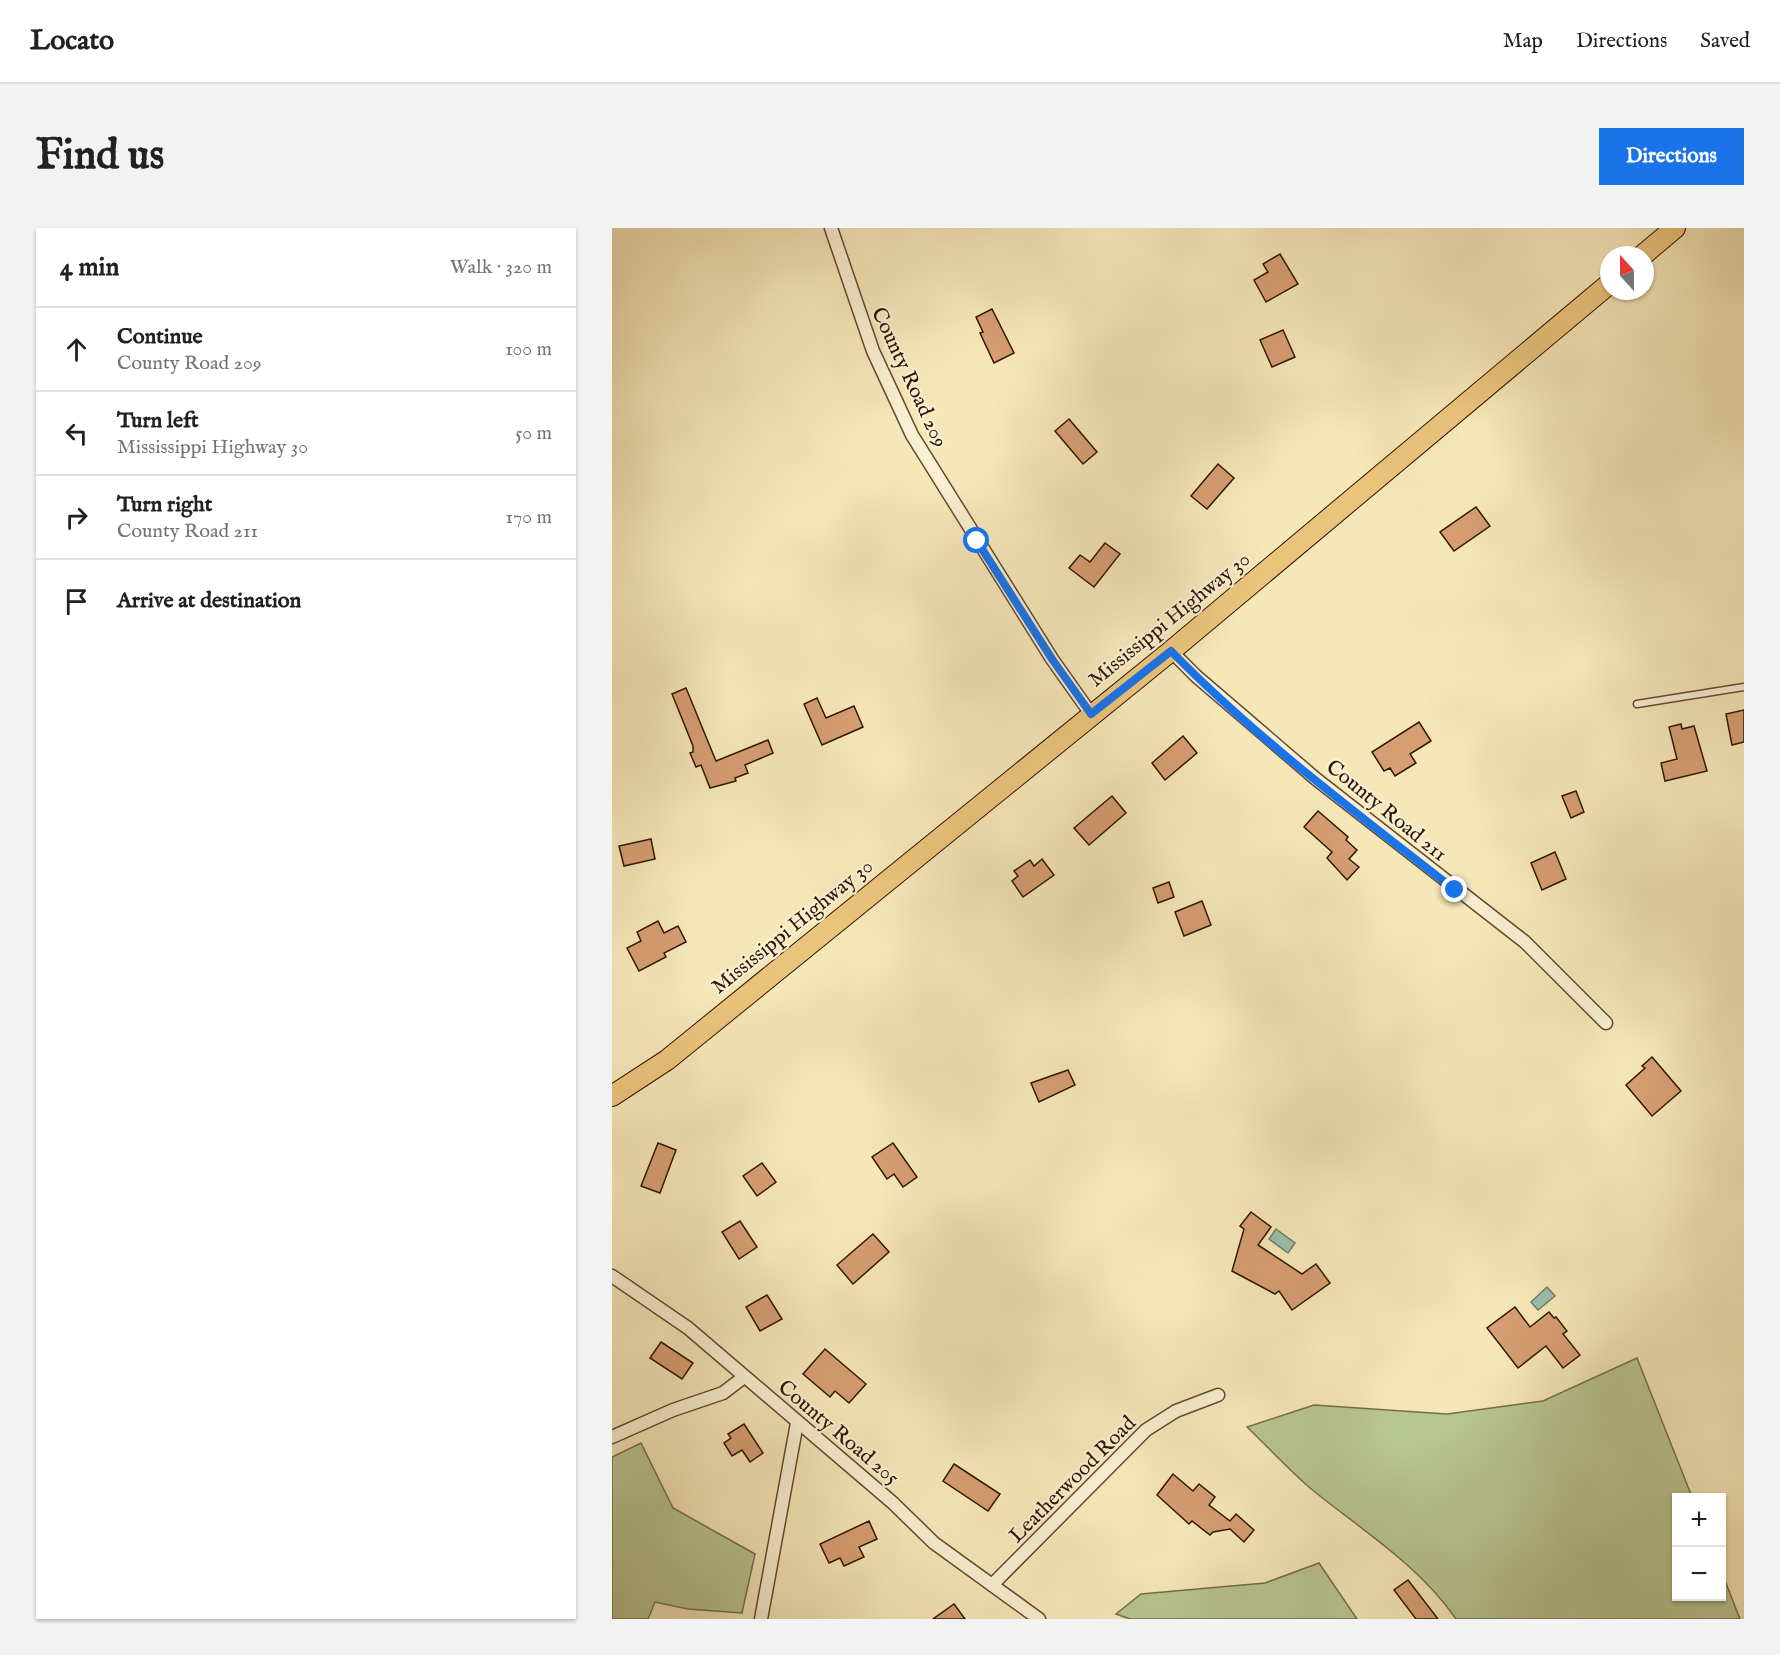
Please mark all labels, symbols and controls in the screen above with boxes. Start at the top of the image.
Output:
text: Locato [30,24,114,59]
text: Map [1503,28,1543,55]
text: Directions [1576,28,1667,55]
text: Saved [1700,28,1750,55]
button: Directions [1599,128,1744,185]
text: Find us [36,130,164,183]
north arrow [1600,246,1654,300]
text: 4 min [60,251,119,284]
text: Walk · 320 m [450,255,552,280]
street label: County Road 209 [864,303,953,452]
text: Continue [117,323,203,351]
icon: ahead [60,333,93,366]
text: 100 m [505,337,552,362]
text: County Road 209 [117,351,262,376]
text: Turn left [117,407,199,435]
icon: left [60,417,93,450]
text: 50 m [515,421,552,446]
text: Mississippi Highway 30 [117,435,308,460]
text: Turn right [117,491,212,519]
icon: right [60,501,93,534]
text: 170 m [506,505,552,530]
text: County Road 211 [117,519,258,544]
route start [963,527,989,553]
street label: Mississippi Highway 30 [1084,547,1256,694]
icon: arrive [60,585,93,618]
text: Arrive at destination [117,587,301,615]
street label: County Road 211 [1320,754,1452,868]
street label: Mississippi Highway 30 [707,854,879,1001]
route end [1441,876,1467,902]
street label: County Road 205 [772,1375,905,1492]
street label: Leatherwood Road [1004,1410,1143,1549]
map controls [1672,1493,1726,1601]
button: + [1672,1493,1726,1547]
button: − [1672,1547,1726,1601]

